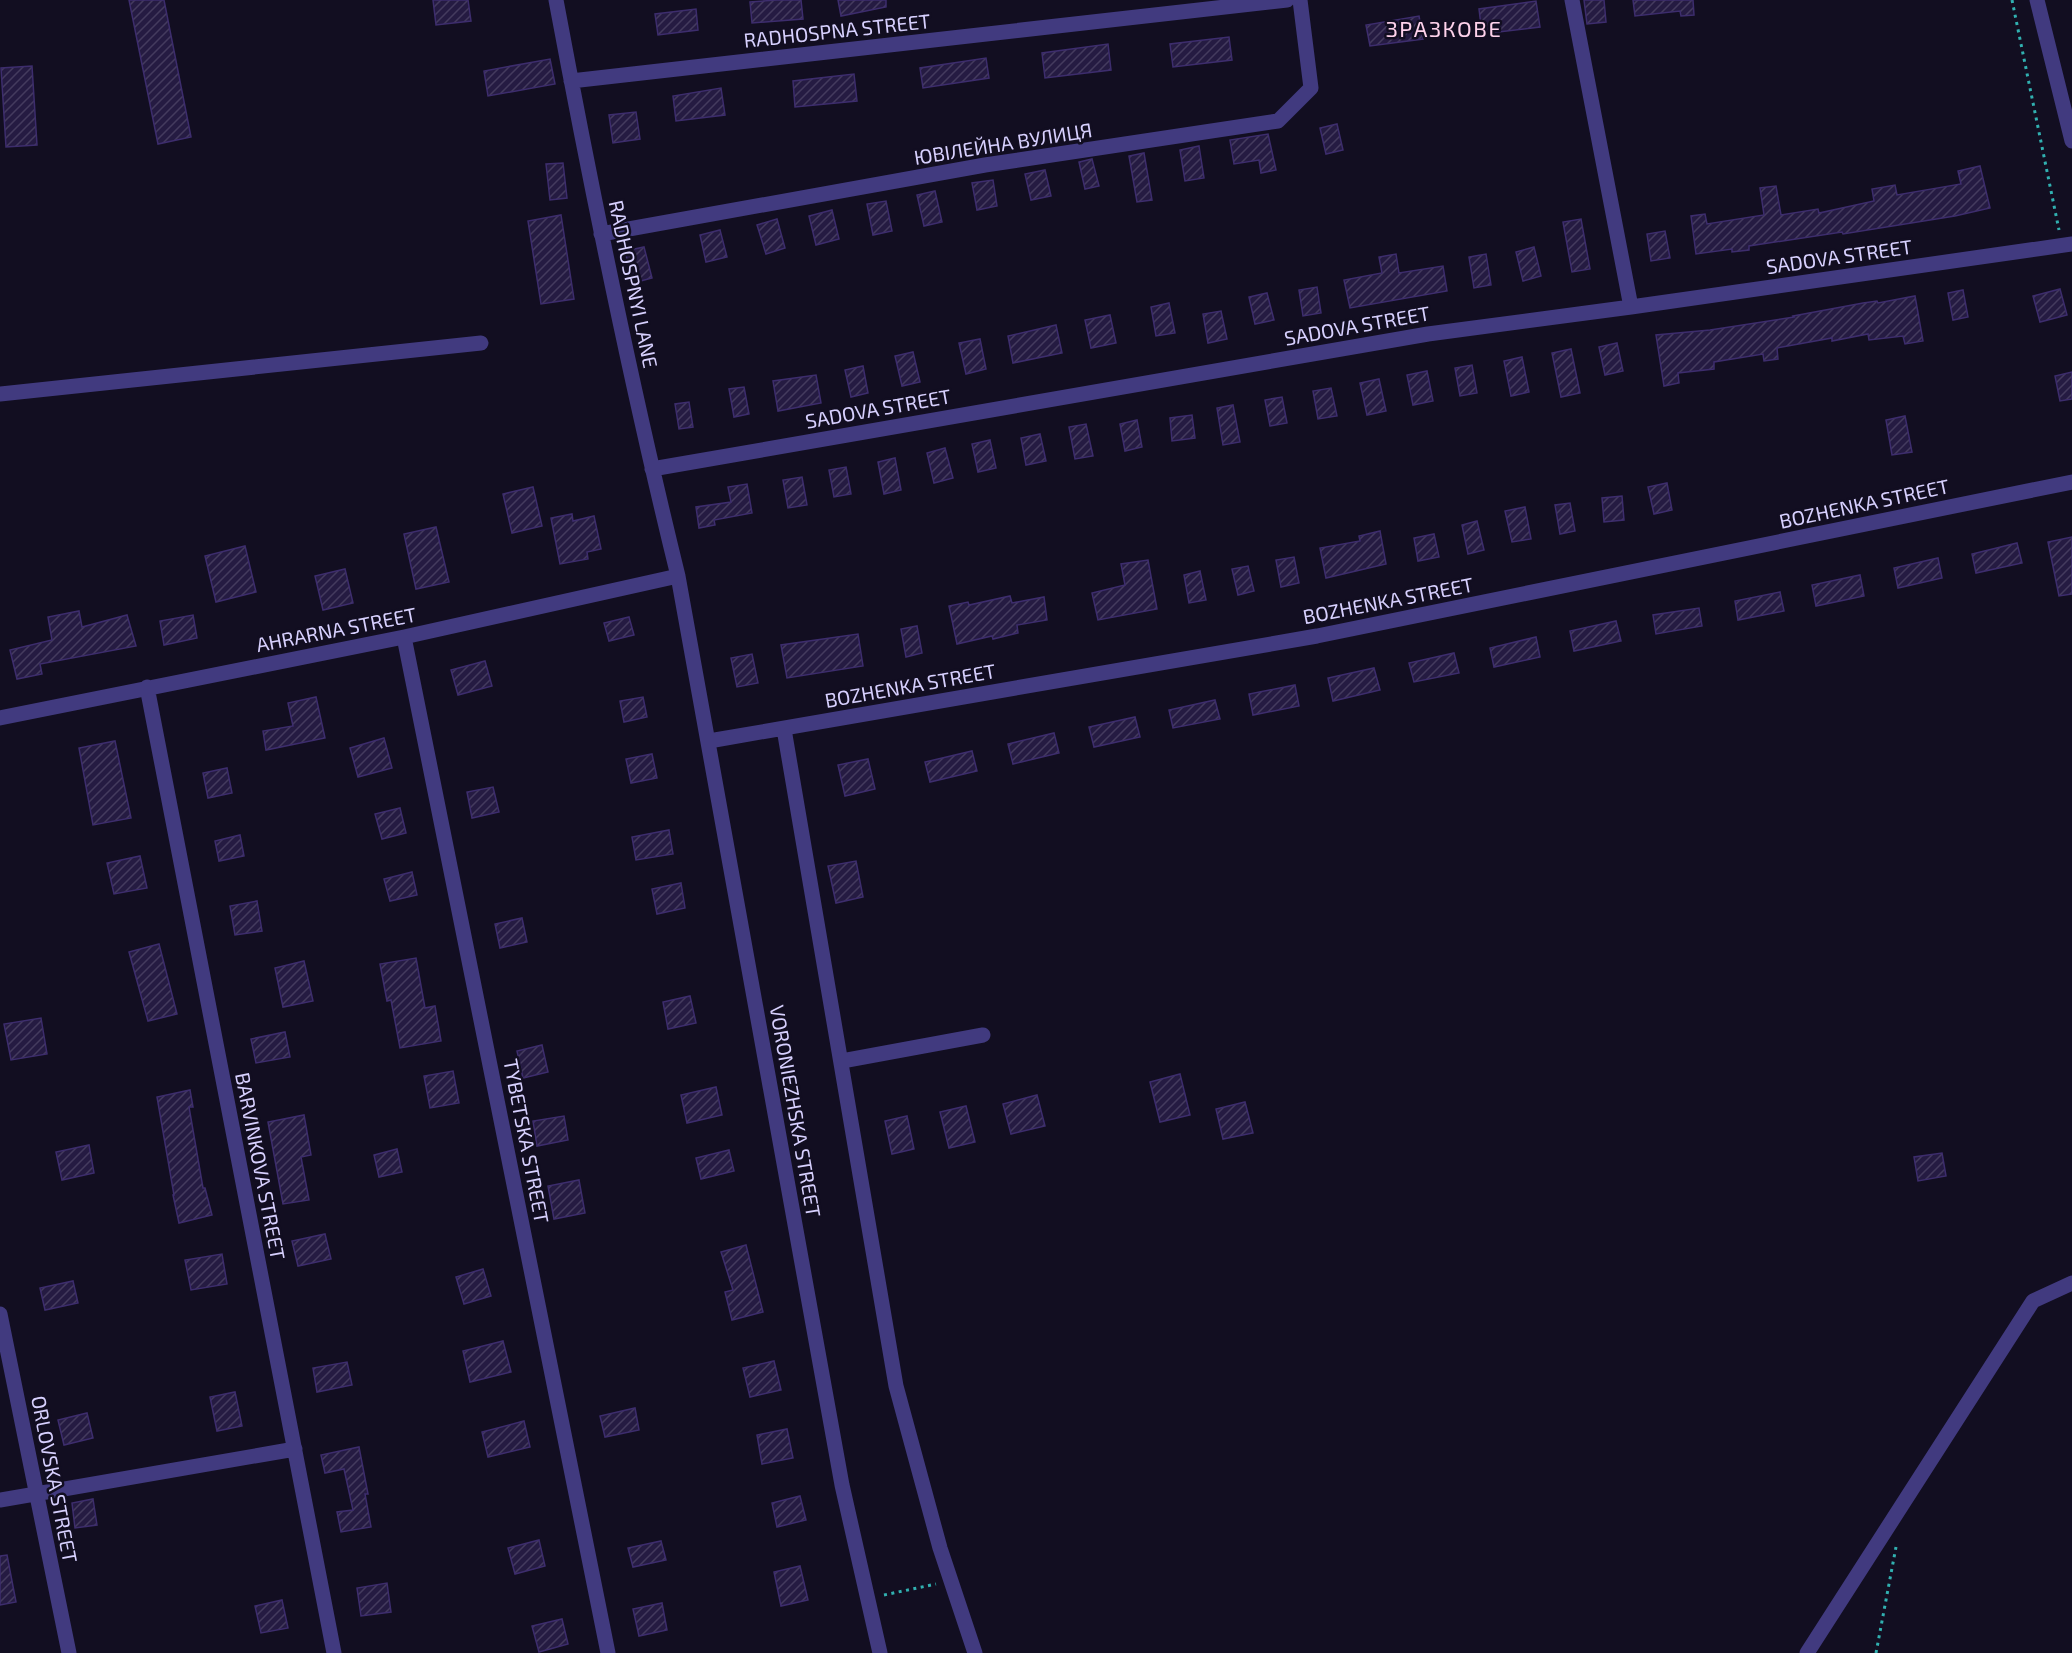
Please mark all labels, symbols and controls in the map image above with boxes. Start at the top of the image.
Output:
street label: RADHOSPNA STREET [742,8,932,52]
district label: ЗРАЗКОВЕ [1386,15,1502,41]
street label: ЮВІЛЕЙНА ВУЛИЦЯ [912,117,1094,169]
street label: RADHOSPNYI LANE [604,198,664,370]
street label: SADOVA STREET [1764,234,1914,278]
street label: SADOVA STREET [1282,300,1432,350]
street label: SADOVA STREET [803,383,953,433]
street label: BOZHENKA STREET [1777,473,1952,533]
street label: BOZHENKA STREET [1301,572,1476,628]
street label: AHRARNA STREET [254,602,419,656]
street label: BOZHENKA STREET [823,658,998,712]
street label: VORONIEZHSKA STREET [766,1003,827,1219]
street label: TYBETSKA STREET [499,1057,555,1226]
street label: BARVINKOVA STREET [231,1070,291,1262]
street label: ORLOVSKA STREET [27,1393,83,1565]

